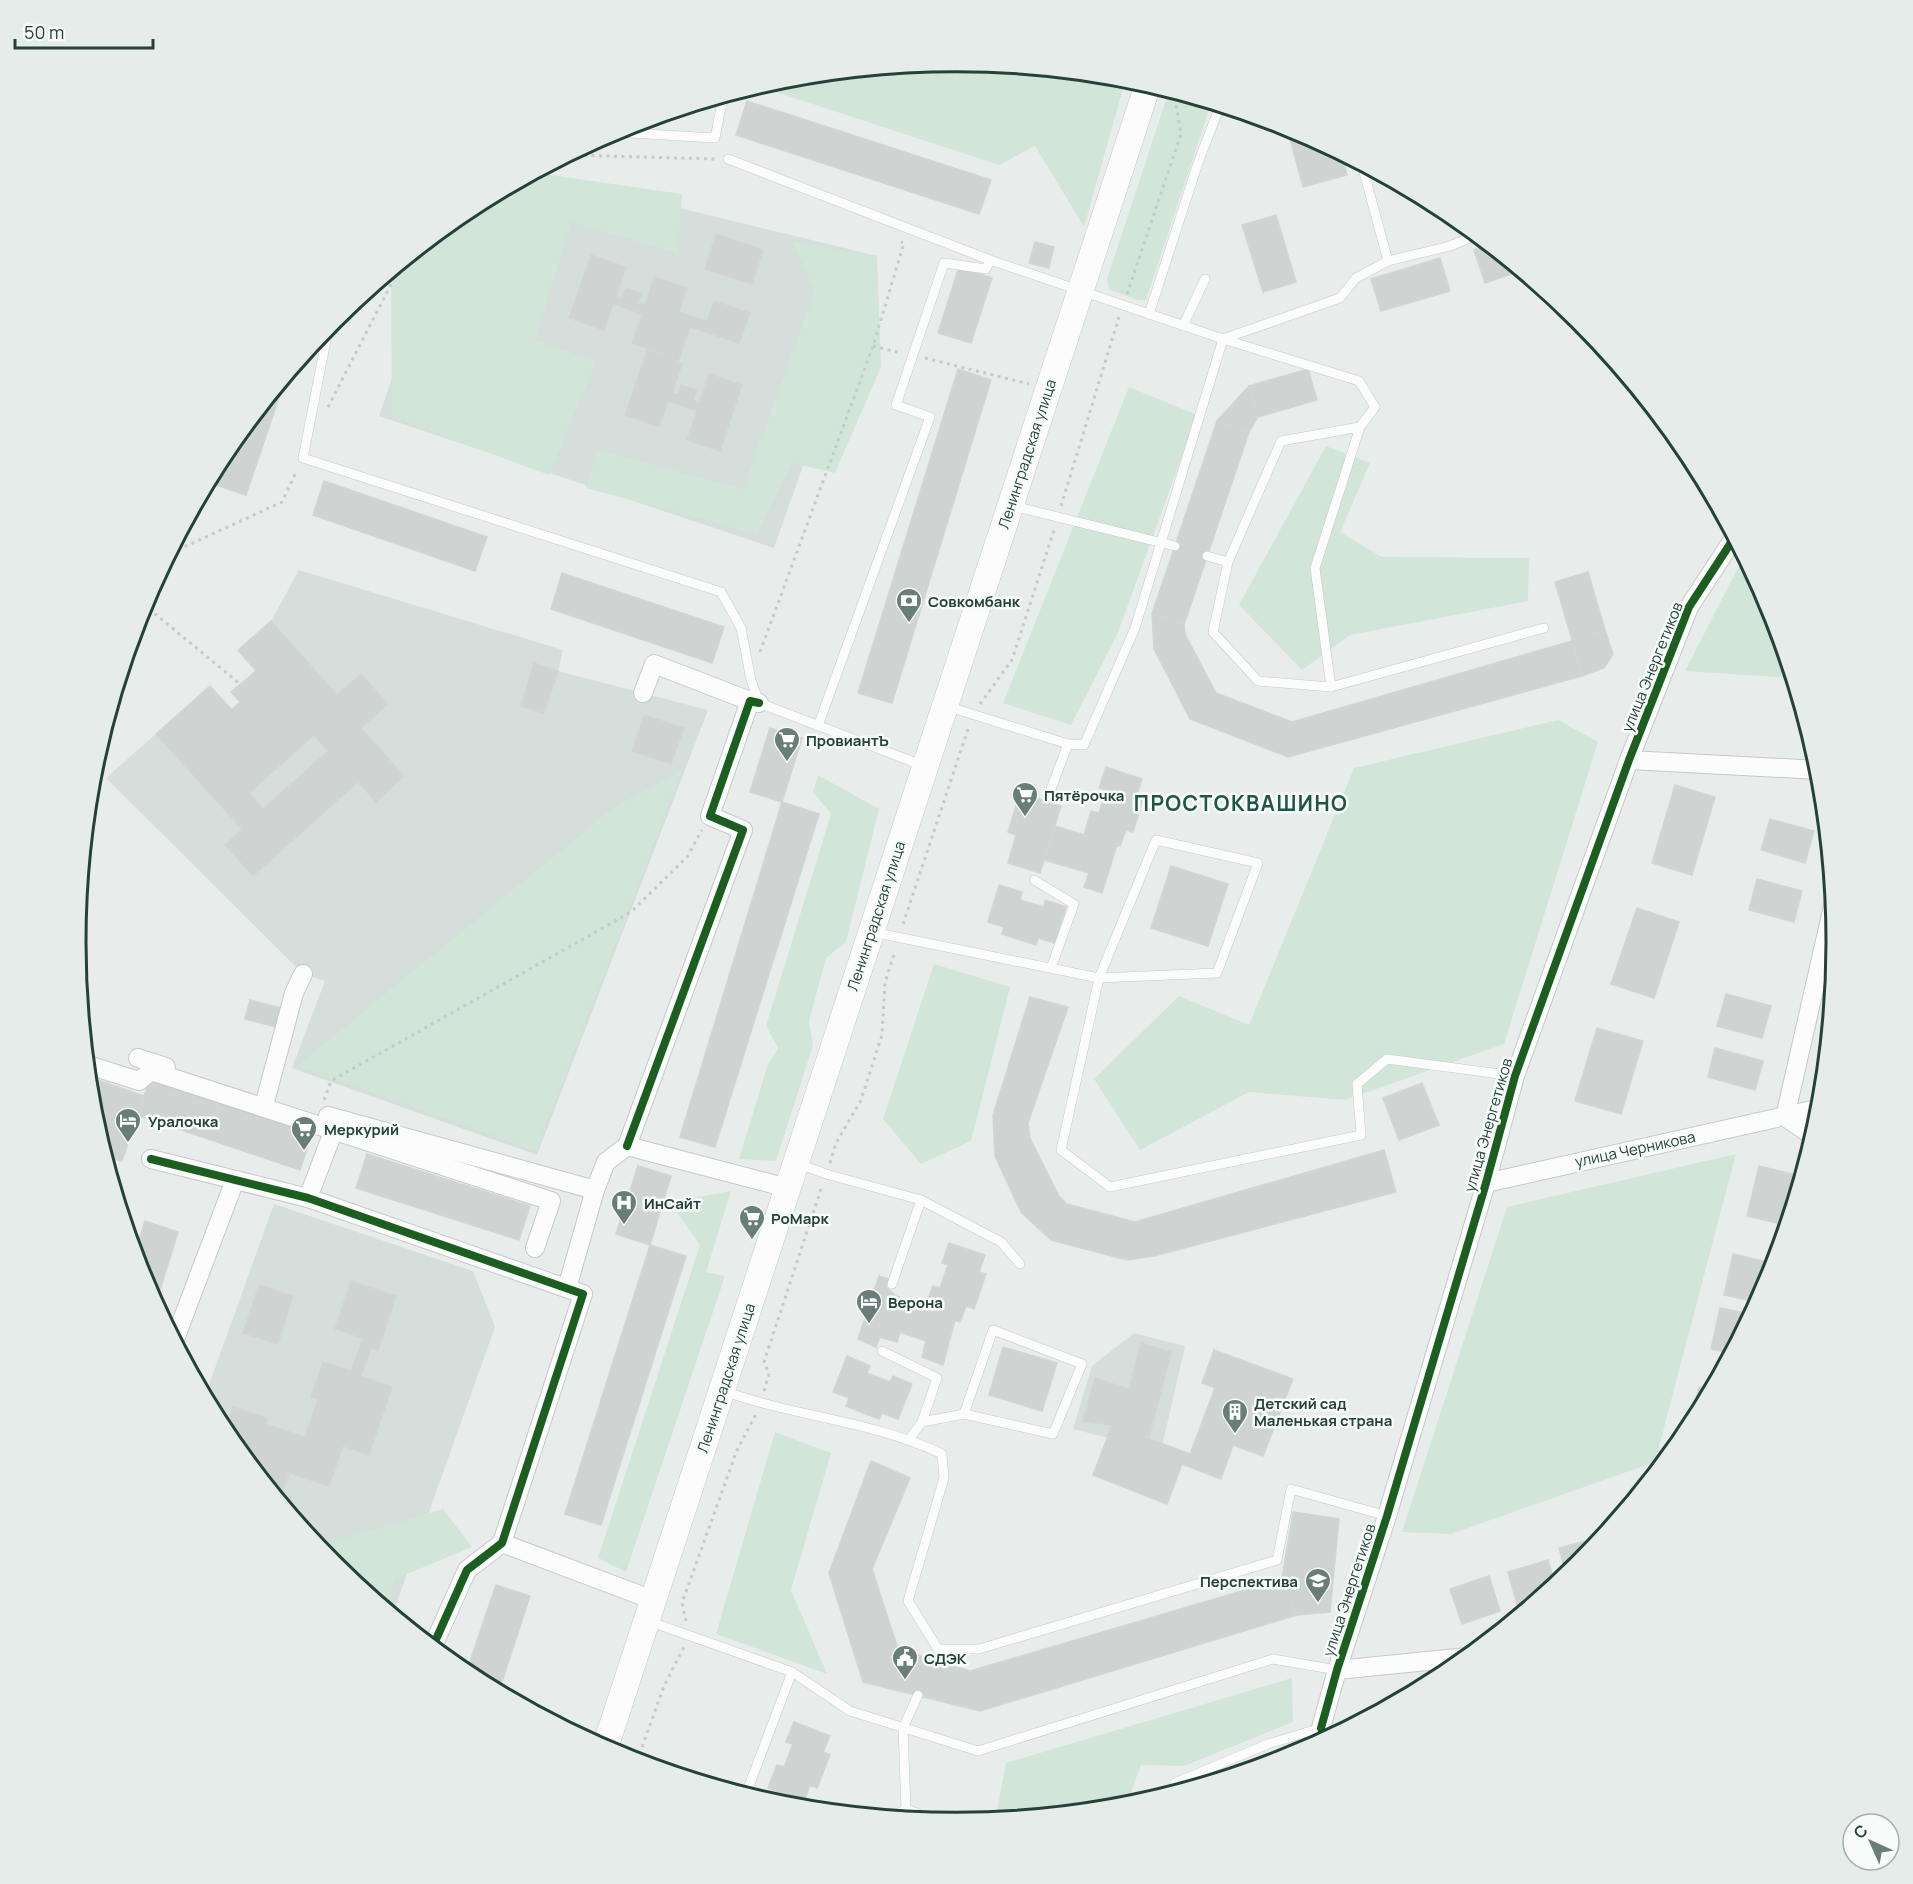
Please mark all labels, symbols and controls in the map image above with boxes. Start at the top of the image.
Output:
scale bar [15,12,153,50]
text: 50 m [24,20,64,44]
street label: Ленинградская улица [993,376,1061,532]
bank icon: Совкомбанк [894,586,924,624]
place label: Совкомбанк [928,591,1021,612]
street label: улица Энергетиков [1616,599,1688,735]
supermarket icon: ПровиантЪ [772,725,802,763]
place label: ПровиантЪ [806,730,889,751]
supermarket icon: Пятёрочка [1010,780,1040,818]
place label: Пятёрочка [1044,785,1124,806]
district label: ПРОСТОКВАШИНО [1134,789,1348,817]
street label: Ленинградская улица [842,838,910,994]
street label: улица Энергетиков [1459,1056,1517,1194]
hotel icon: Уралочка [113,1106,143,1144]
place label: Уралочка [148,1111,219,1132]
supermarket icon: Меркурий [289,1114,319,1152]
place label: Меркурий [324,1119,399,1140]
street label: улица Черникова [1573,1126,1697,1172]
hospital icon: ИнСайт [609,1188,639,1226]
place label: ИнСайт [644,1193,701,1214]
supermarket icon: РоМарк [737,1203,767,1241]
place label: РоМарк [771,1208,830,1229]
hotel icon: Верона [854,1287,884,1325]
place label: Верона [888,1292,943,1313]
street label: Ленинградская улица [692,1300,760,1456]
place label: Детский сад Маленькая страна [1254,1393,1392,1431]
building icon: Детский сад Маленькая страна [1220,1397,1250,1435]
street label: улица Энергетиков [1318,1521,1380,1659]
school or university icon: Перспектива [1303,1566,1333,1604]
place label: Перспектива [1200,1571,1298,1592]
public building icon: СДЭК [890,1643,920,1681]
place label: СДЭК [924,1648,967,1669]
north arrow [1841,1812,1901,1872]
text: С [1848,1819,1872,1843]

